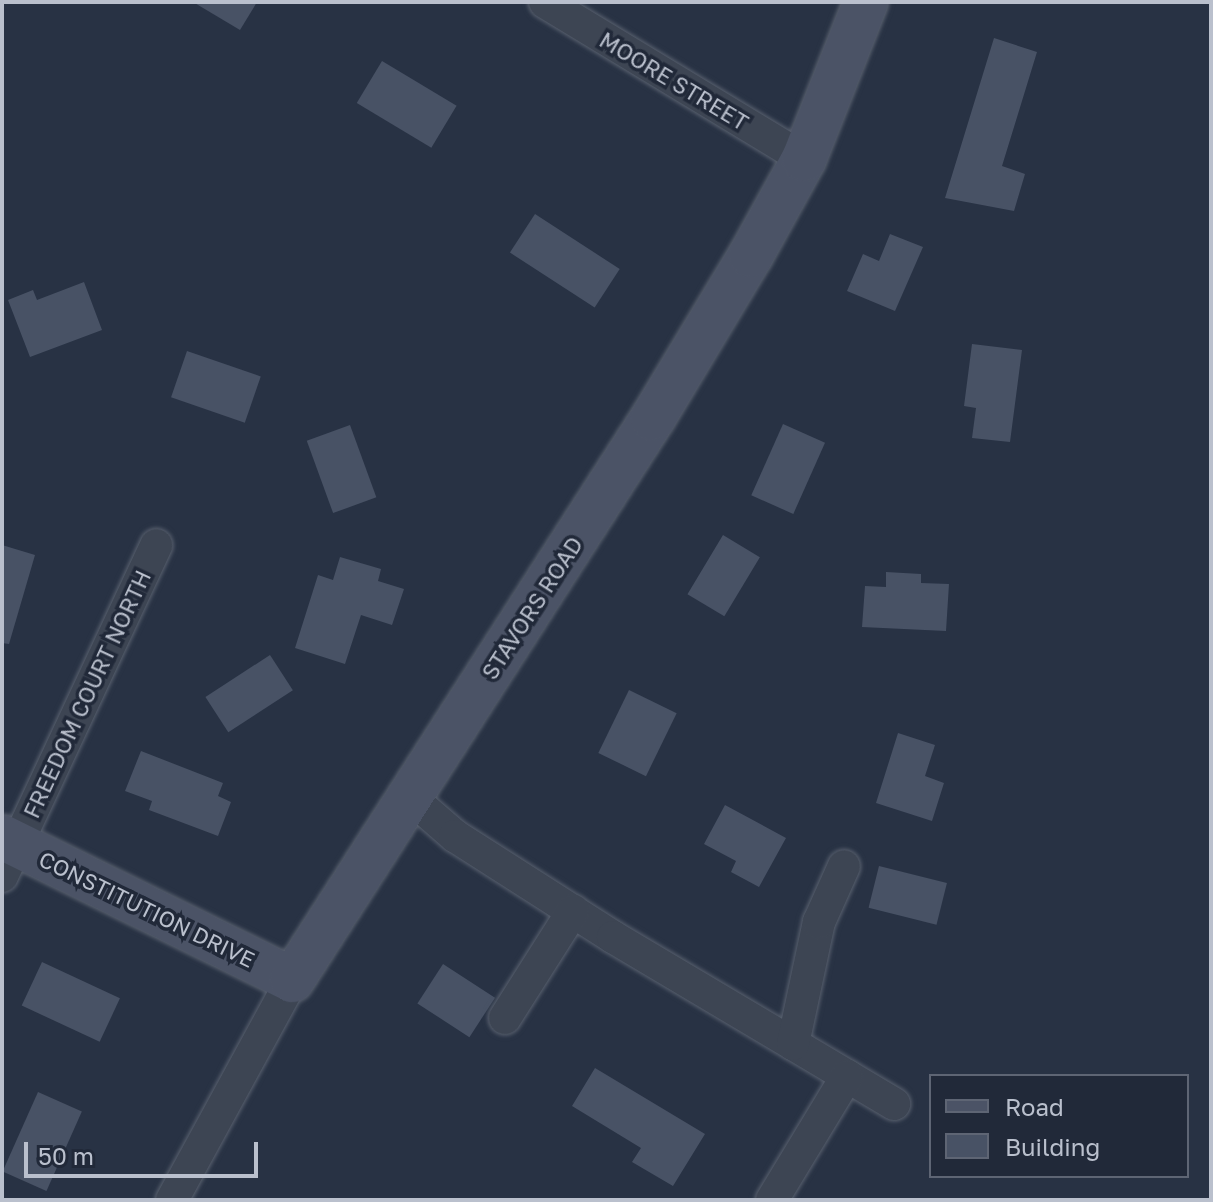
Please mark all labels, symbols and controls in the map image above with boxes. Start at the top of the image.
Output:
street label: MOORE STREET [595,26,753,136]
street label: STAVORS ROAD [476,532,588,684]
street label: FREEDOM COURT NORTH [18,566,156,822]
street label: CONSTITUTION DRIVE [35,845,259,973]
legend [929,1074,1189,1178]
text: Road [1005,1092,1064,1121]
scale bar [28,1126,262,1176]
text: Building [1005,1132,1100,1161]
text: 50 m [38,1141,94,1170]

